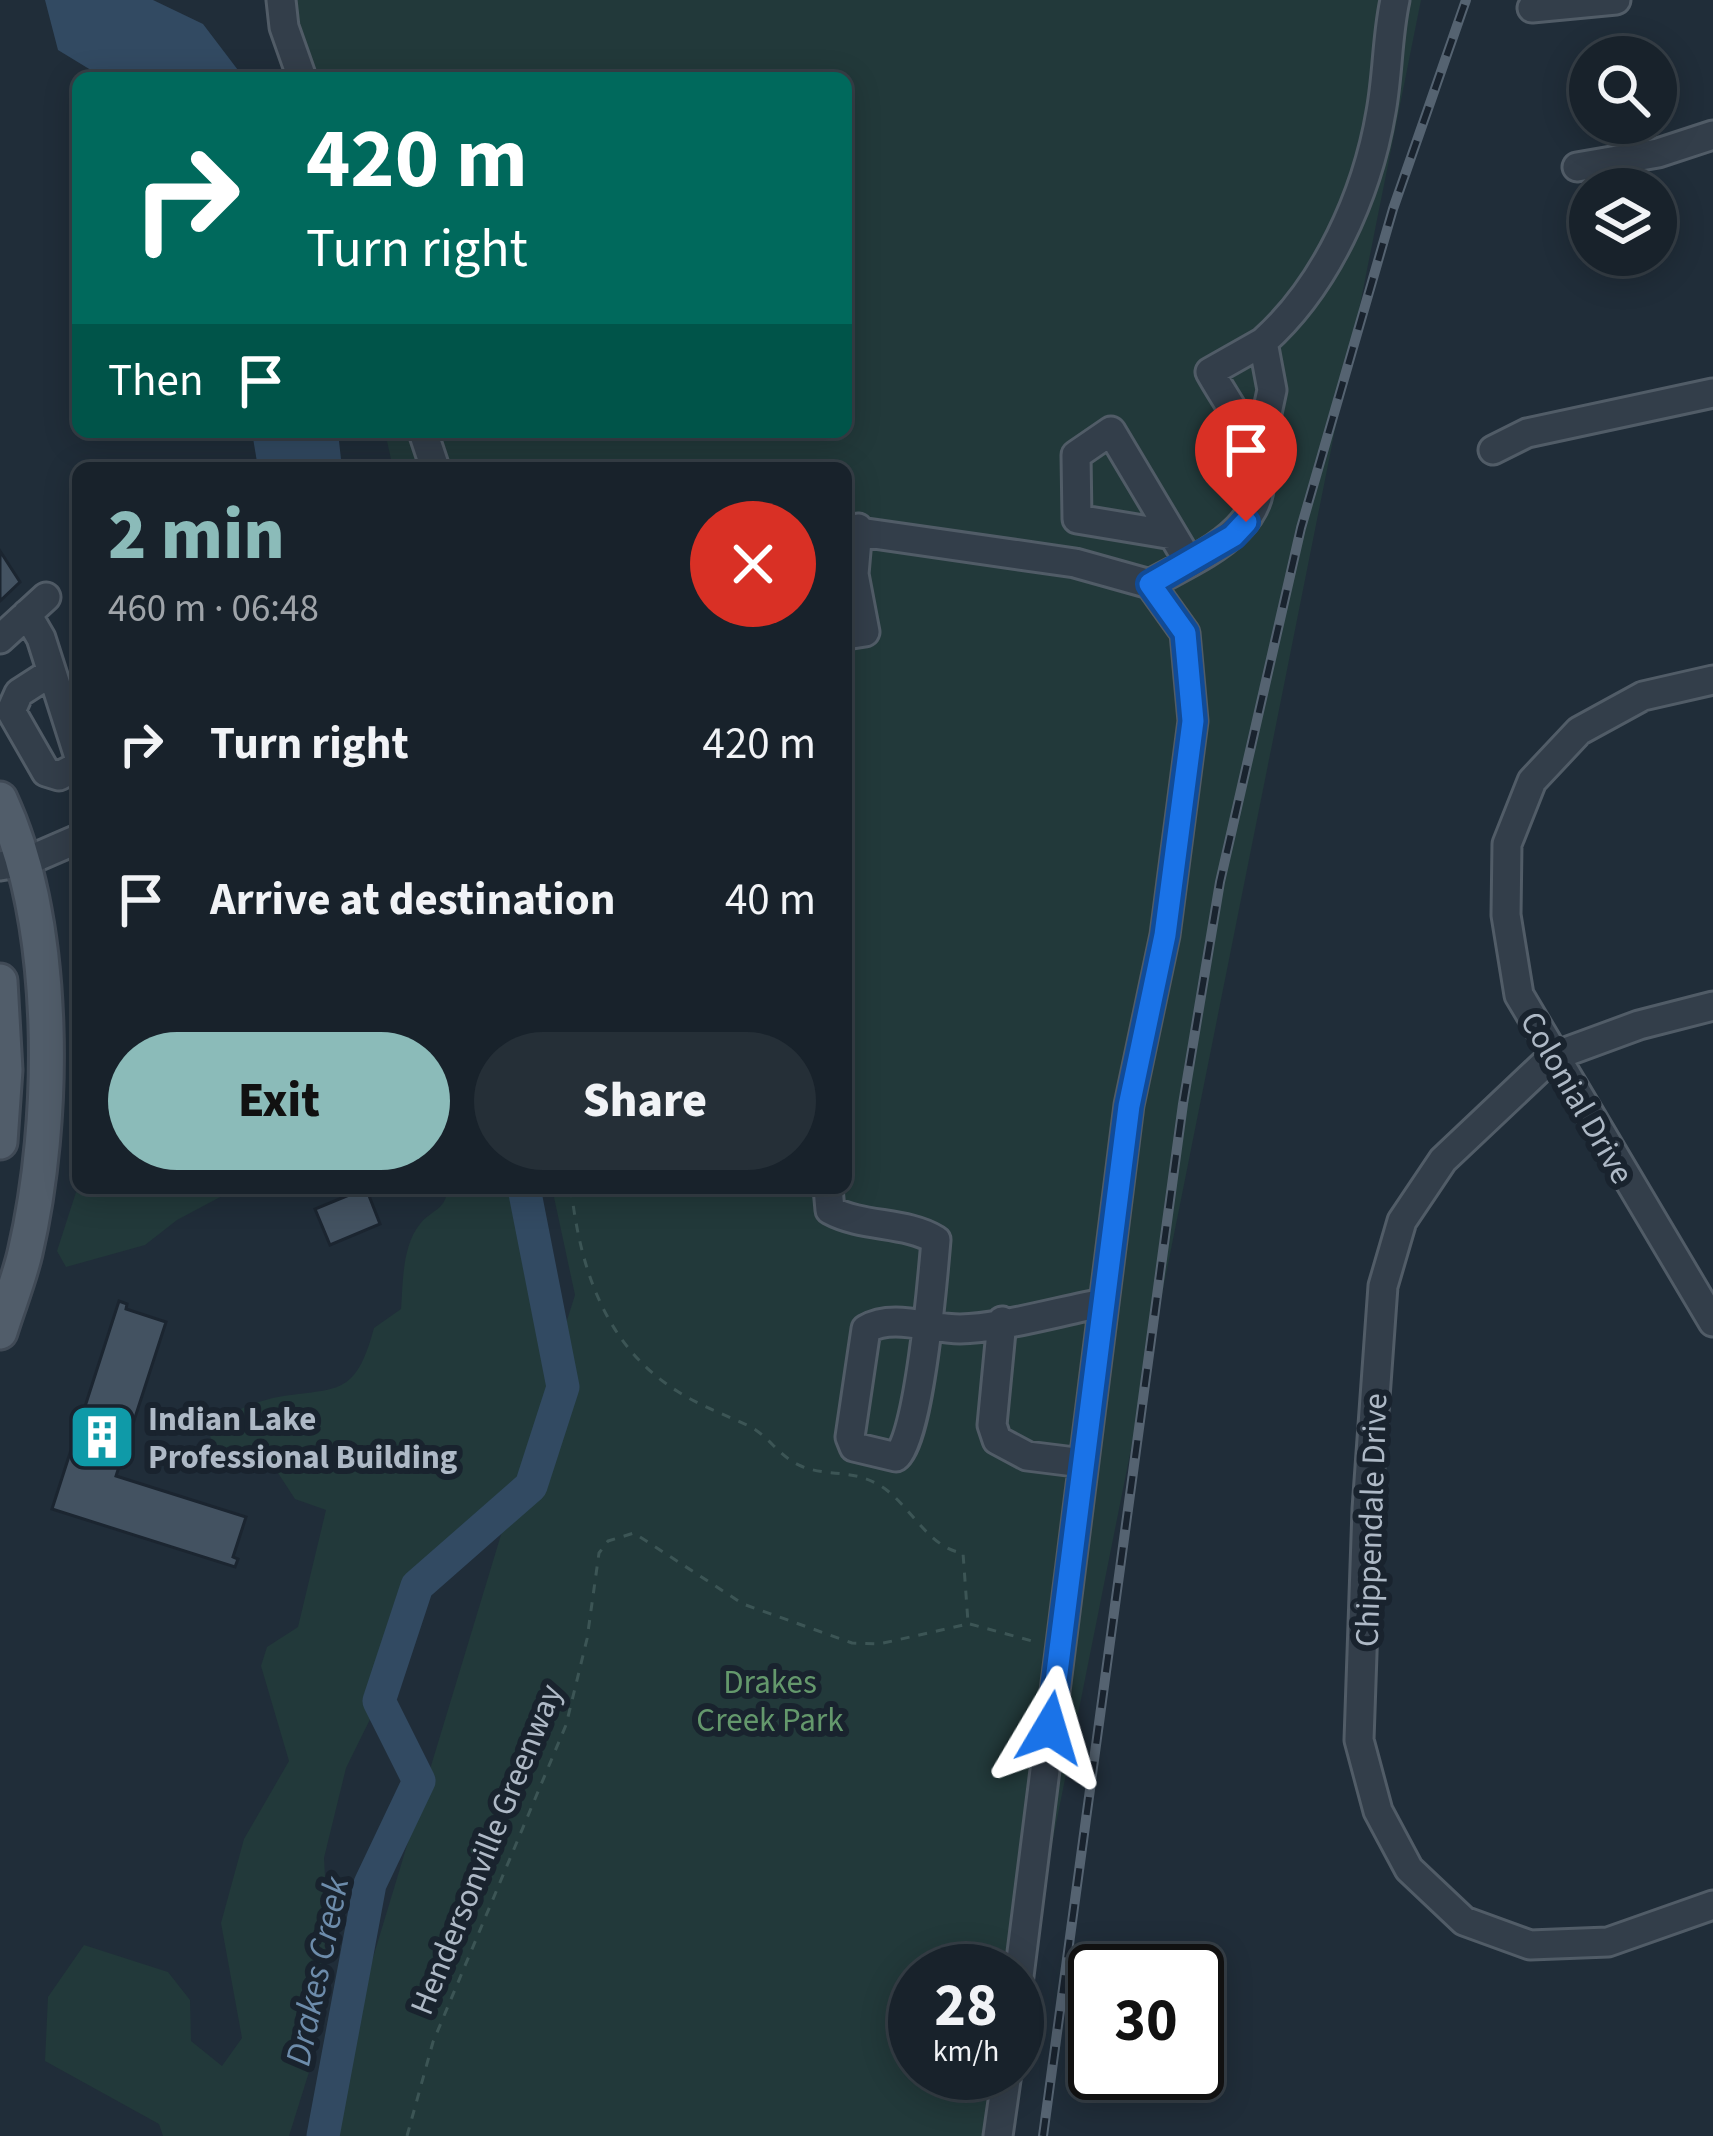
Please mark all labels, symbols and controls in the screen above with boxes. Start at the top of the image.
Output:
map controls [1569,36,1677,276]
button: search [1569,36,1677,144]
text: 420 m [306,100,528,220]
icon: right [108,120,264,276]
button: layers [1569,168,1677,276]
text: Turn right [306,211,528,288]
icon: arrive [228,348,294,414]
text: Then [108,349,204,413]
pin [1195,399,1297,522]
icon: arrive [1213,417,1279,483]
text: 2 min [108,484,285,587]
button: close [690,501,816,627]
text: 460 m · 06:48 [108,581,319,637]
icon: right [108,711,174,777]
text: Turn right [210,712,409,776]
text: 420 m [703,712,816,776]
icon: arrive [108,867,174,933]
text: Arrive at destination [210,868,615,932]
text: 40 m [725,868,816,932]
street label: Colonial Drive [1508,1003,1645,1193]
button: Exit [108,1032,450,1170]
button: Share [474,1032,816,1170]
street label: Chippendale Drive [1344,1392,1399,1648]
place label: Indian Lake Professional Building [148,1396,458,1481]
building icon: Indian Lake Professional Building [67,1402,137,1472]
park label: Drakes Creek Park [696,1659,844,1744]
position arrow [987,1665,1113,1791]
street label: Hendersonville Greenway [399,1677,574,2022]
water label: Drakes Creek [273,1871,363,2070]
speed limit sign: 30 [1068,1944,1224,2100]
text: 28 [934,1964,998,2049]
text: km/h [933,2030,999,2073]

